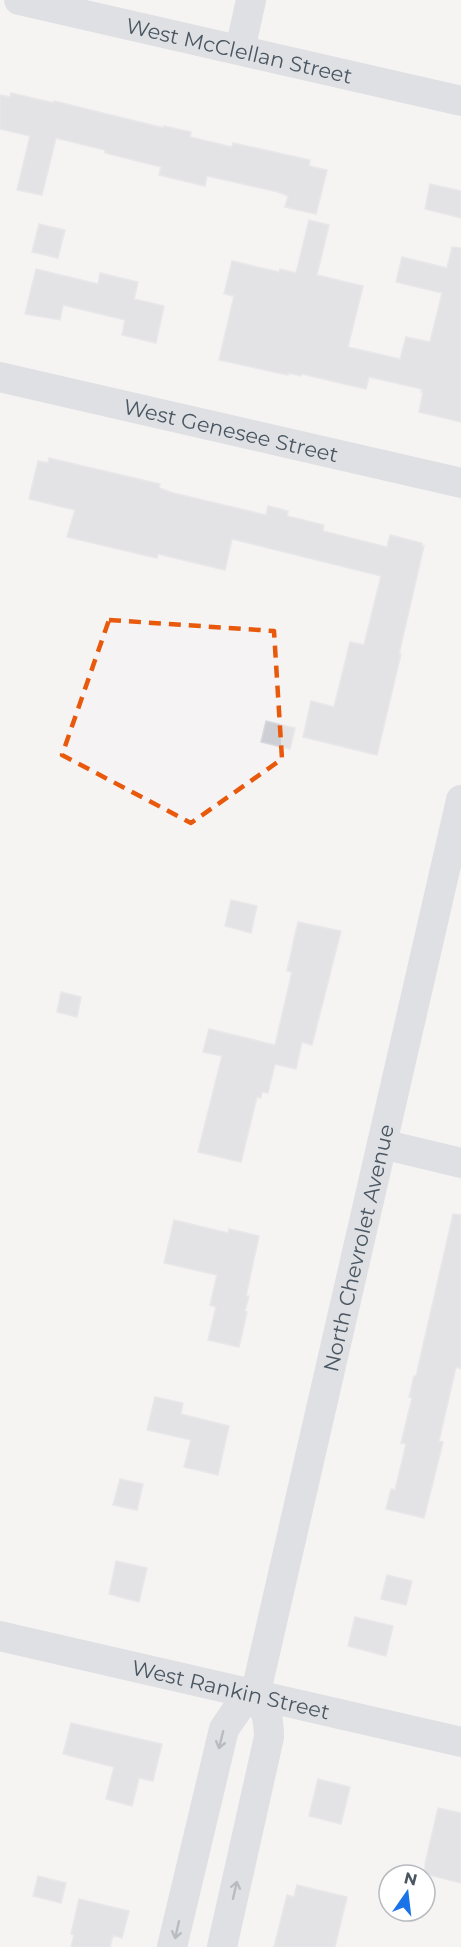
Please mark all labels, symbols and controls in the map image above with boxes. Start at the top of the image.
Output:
street label: West McClellan Street [124,12,355,88]
street label: West Genesee Street [121,393,341,467]
street label: North Chevrolet Avenue [317,1122,399,1374]
street label: West Rankin Street [130,1654,332,1724]
one-way arrow [215,1730,227,1749]
north arrow [377,1863,437,1923]
text: N [402,1868,419,1890]
one-way arrow [230,1881,242,1900]
one-way arrow [170,1920,182,1939]

